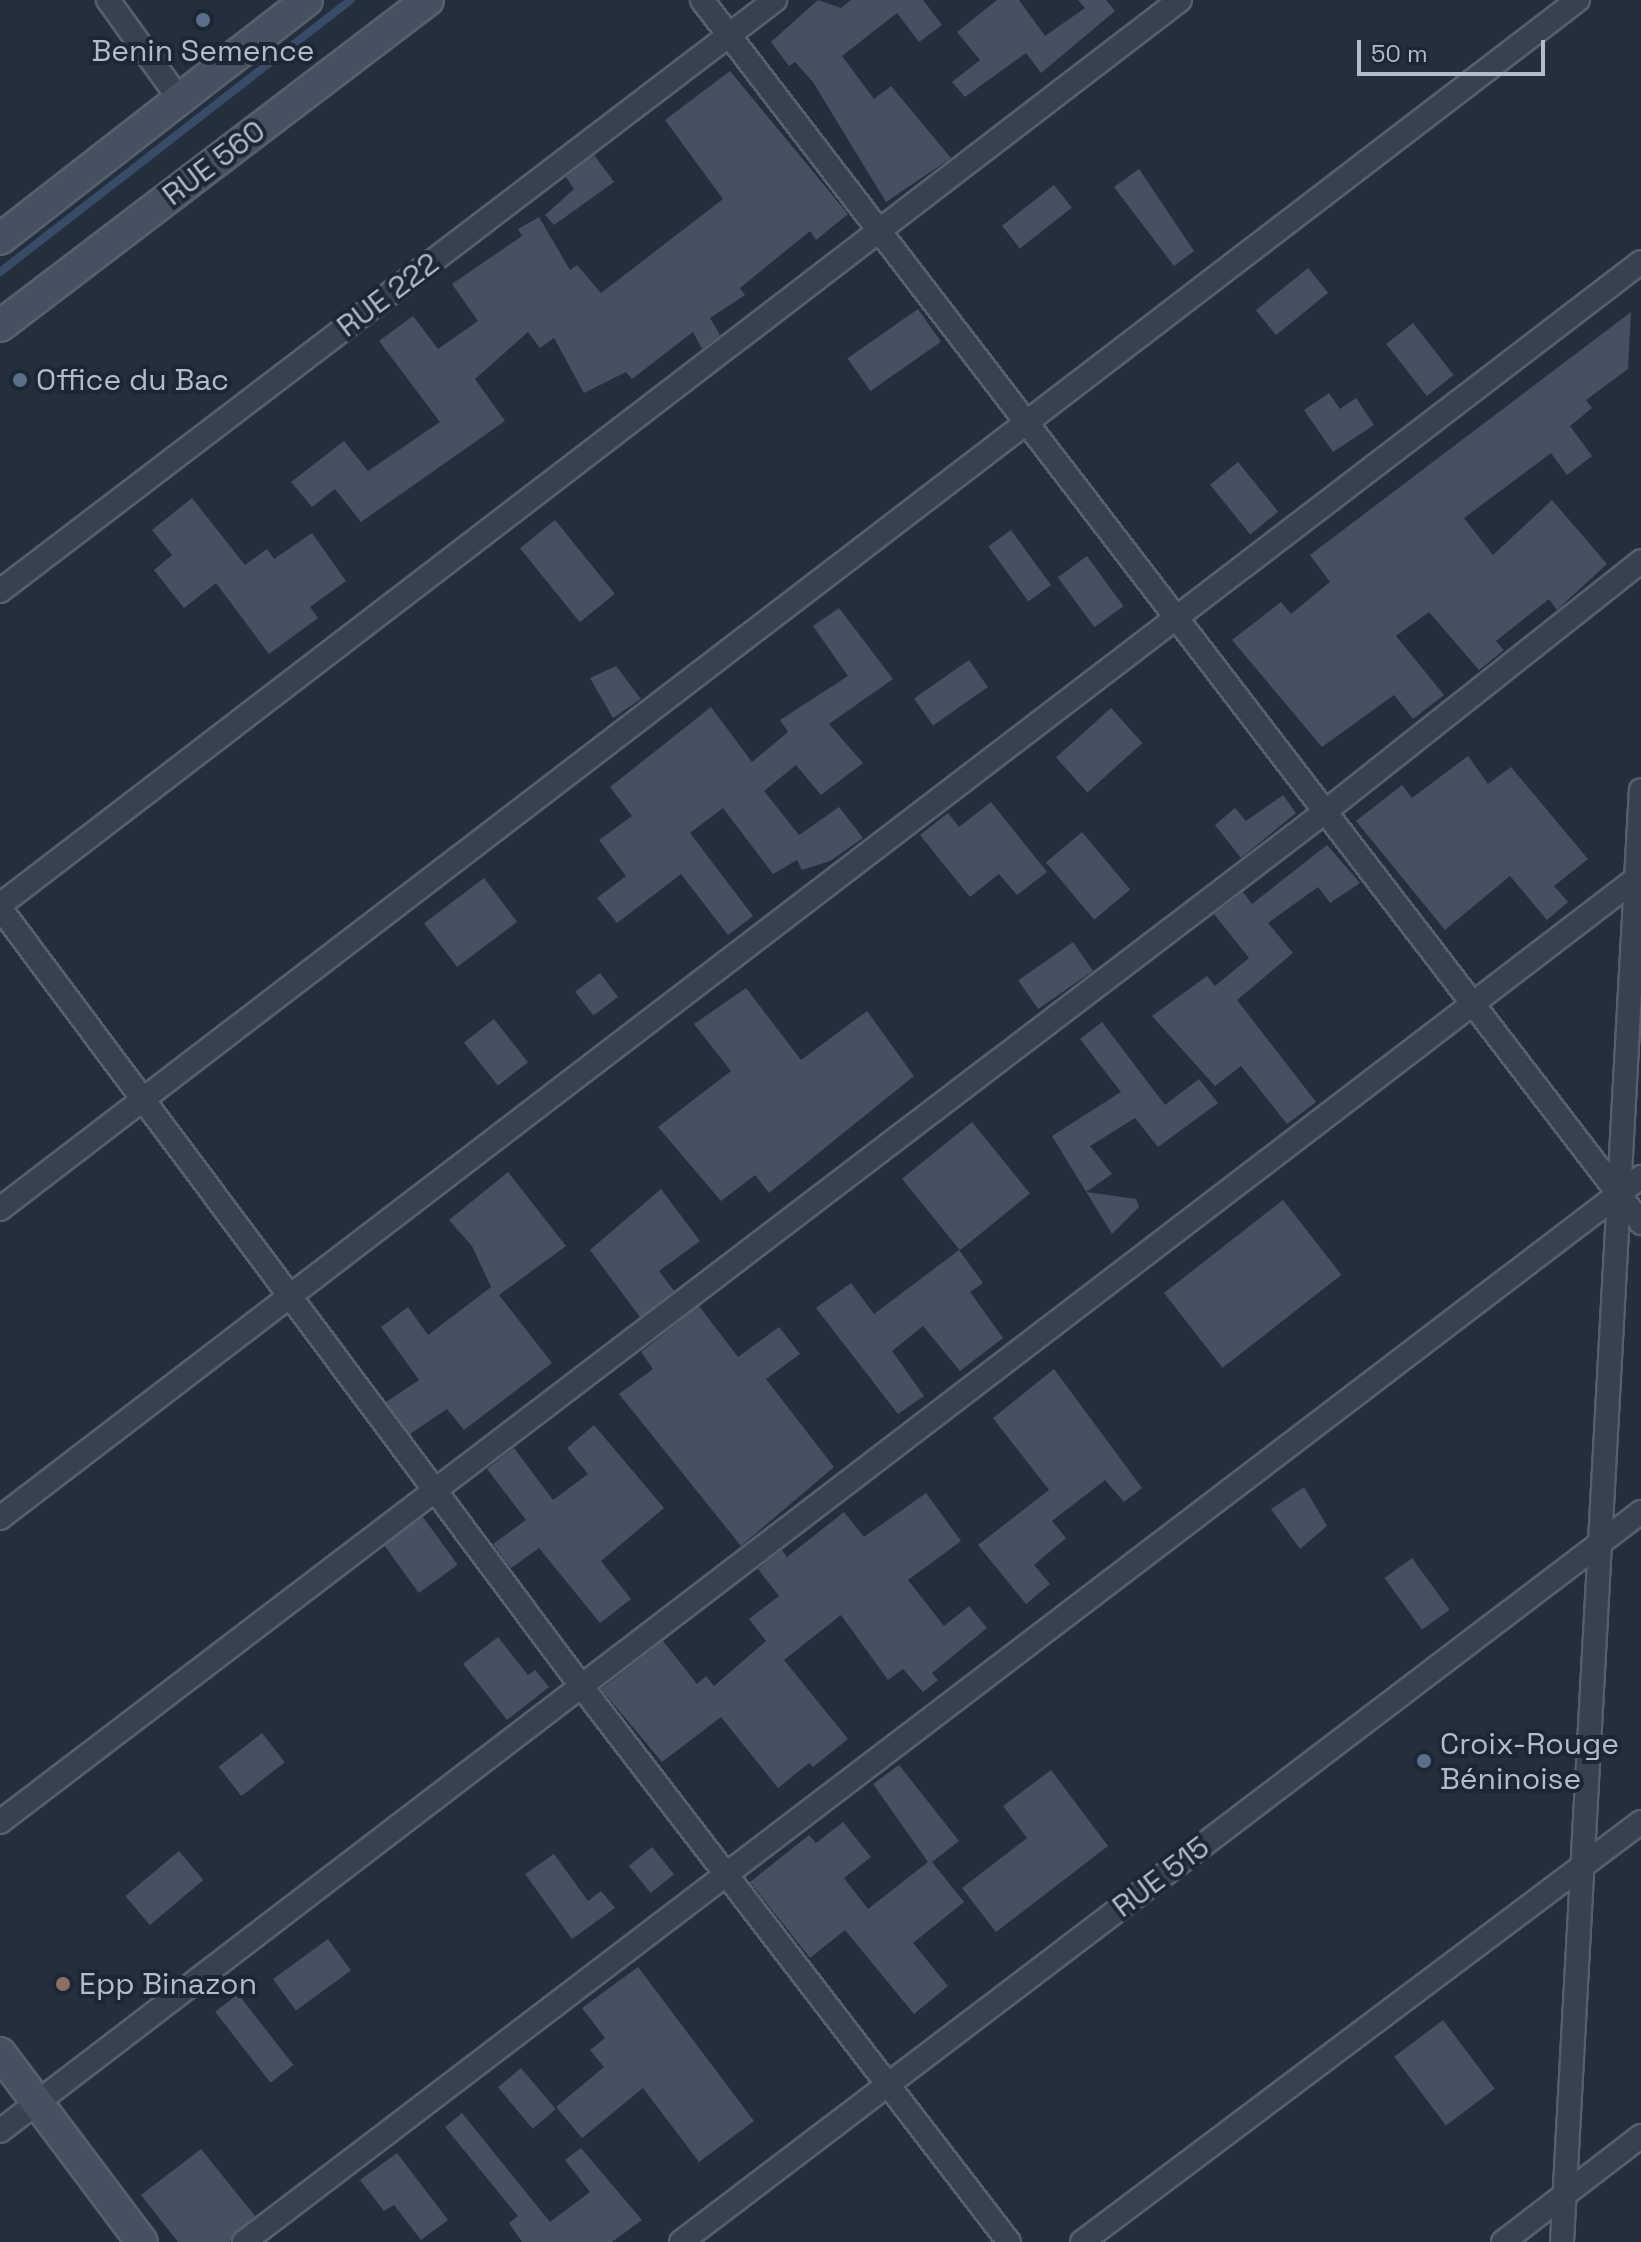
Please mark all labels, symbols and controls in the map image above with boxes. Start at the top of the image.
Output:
marker: Benin Semence [194,11,212,29]
scale bar [1361,24,1549,74]
place label: Benin Semence [91,33,315,69]
text: 50 m [1371,38,1428,69]
street label: RUE 560 [156,113,272,213]
street label: RUE 222 [330,245,446,345]
place label: Office du Bac [36,362,229,398]
marker: Office du Bac [11,371,29,389]
place label: Croix-Rouge Béninoise [1440,1726,1619,1796]
marker: Croix-Rouge Béninoise [1415,1752,1433,1770]
street label: RUE 515 [1106,1829,1216,1925]
place label: Epp Binazon [79,1966,257,2002]
marker: Epp Binazon [54,1975,72,1993]

